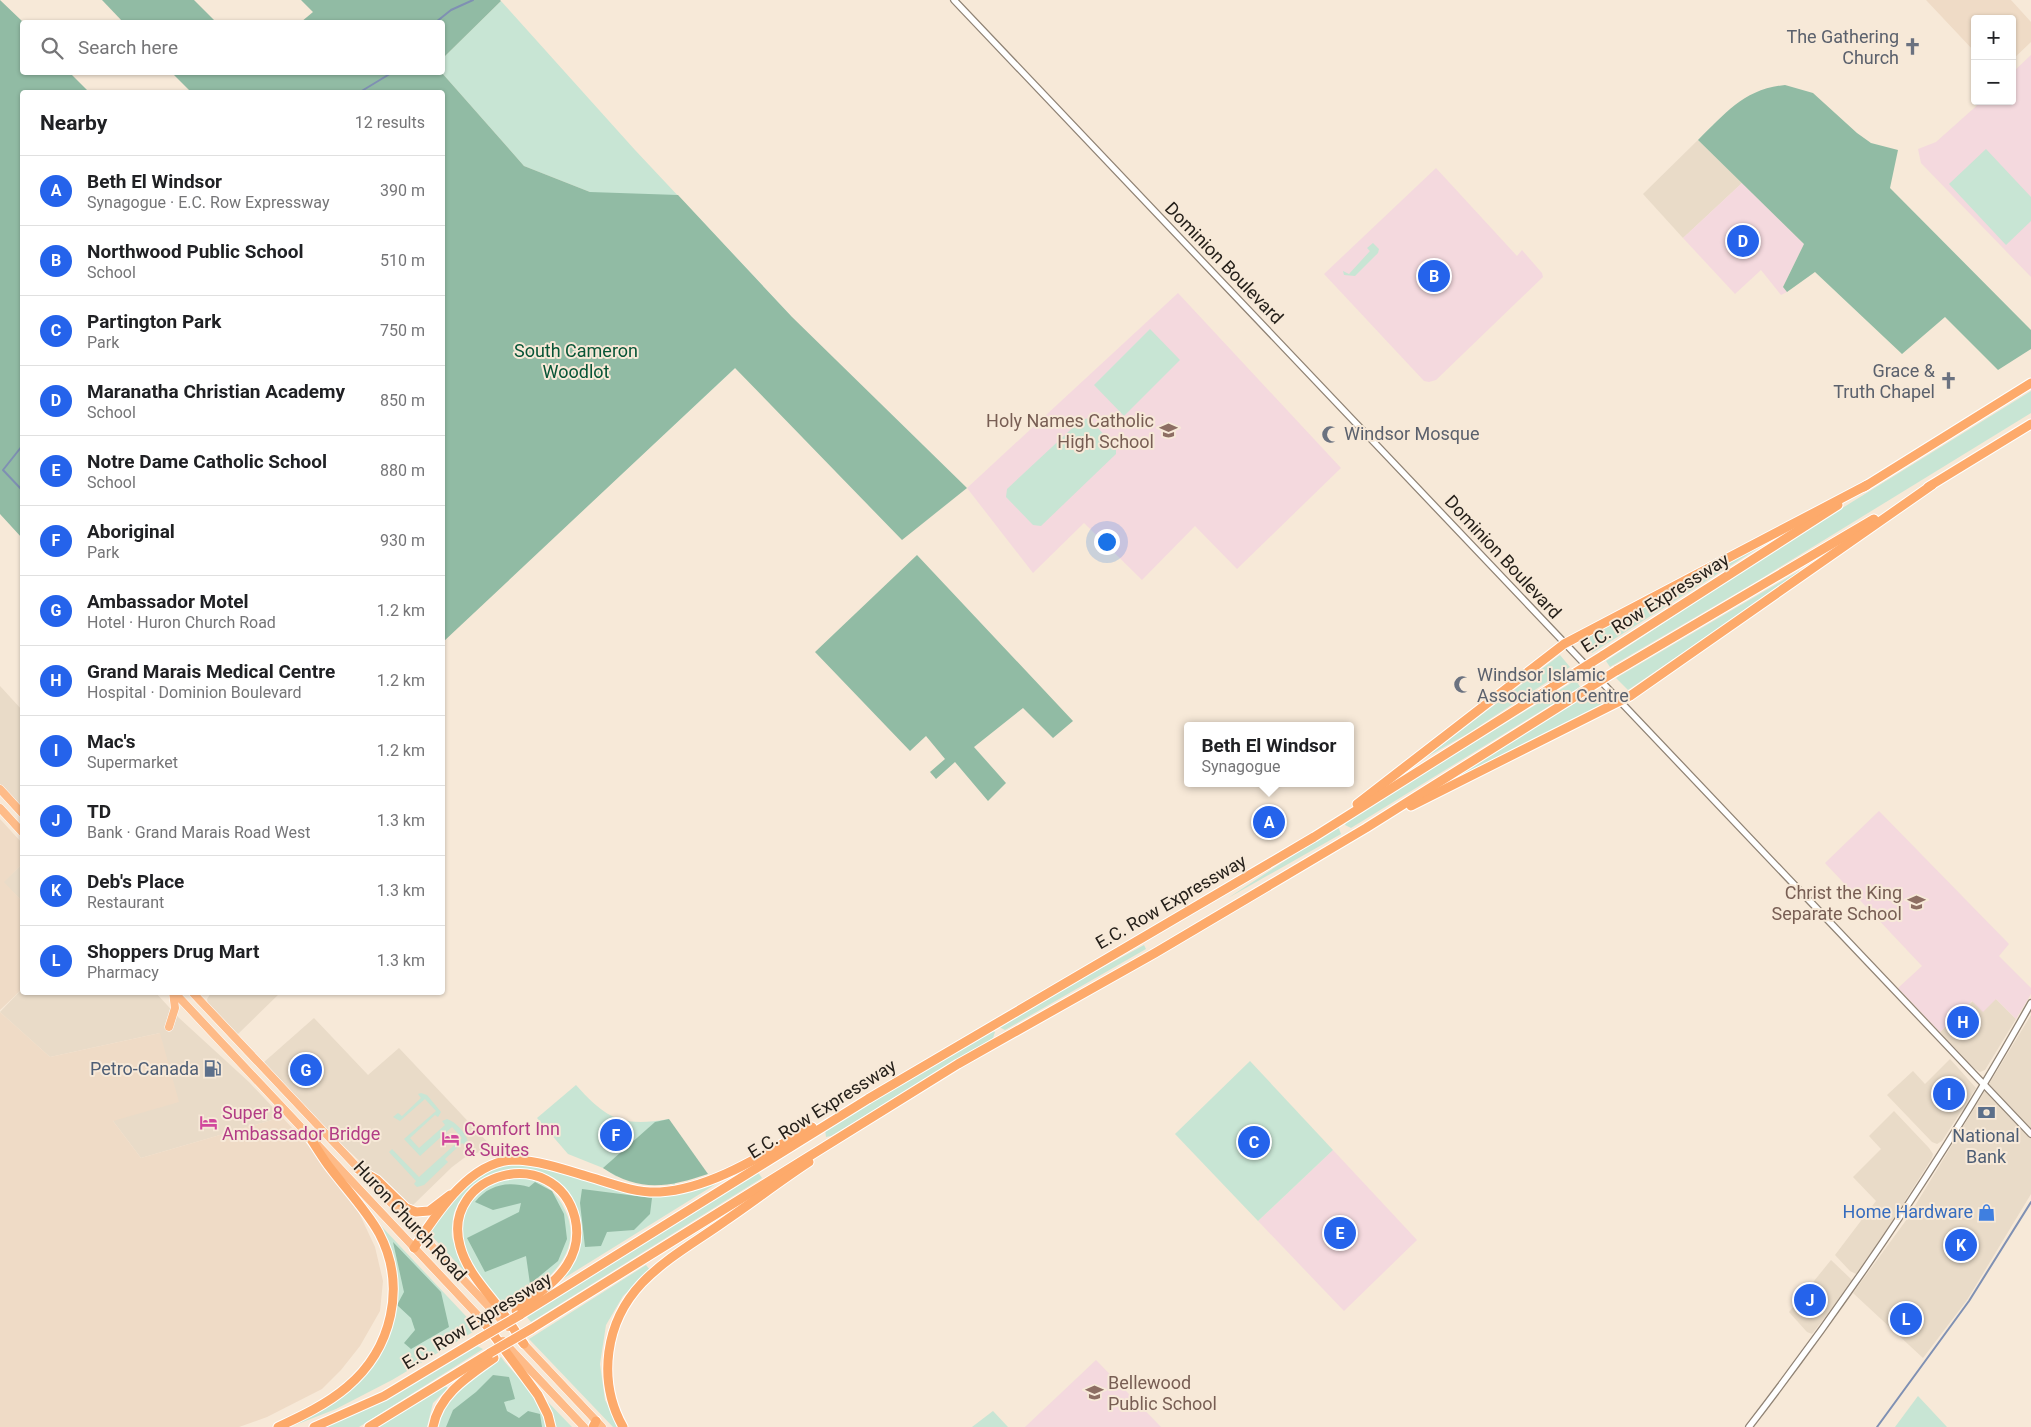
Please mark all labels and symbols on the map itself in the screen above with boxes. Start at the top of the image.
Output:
place label: The Gathering Church [1786,26,1899,68]
church icon: The Gathering Church [1903,37,1923,57]
street label: Dominion Boulevard [1161,197,1288,328]
pin: D [1727,222,1759,260]
pin: B [1418,257,1450,295]
park label: South Cameron Woodlot [514,340,638,382]
place label: Grace & Truth Chapel [1833,360,1936,402]
church icon: Grace & Truth Chapel [1939,371,1959,391]
place label: Holy Names Catholic High School [986,410,1154,452]
school or university icon: Holy Names Catholic High School [1158,421,1178,441]
place label: Windsor Mosque [1344,423,1480,444]
mosque icon: Windsor Mosque [1320,424,1340,444]
street label: Dominion Boulevard [1441,491,1566,623]
your location [1094,529,1120,555]
street label: E.C. Row Expressway [1577,548,1733,657]
place label: Windsor Islamic Association Centre [1477,664,1629,706]
mosque icon: Windsor Islamic Association Centre [1453,675,1473,695]
pin: A [1253,803,1285,841]
street label: E.C. Row Expressway [1092,850,1250,953]
place label: Christ the King Separate School [1772,882,1902,924]
school or university icon: Christ the King Separate School [1906,893,1926,913]
pin: H [1947,1003,1979,1041]
pin: G [290,1051,322,1089]
street label: E.C. Row Expressway [744,1054,900,1163]
place label: Petro-Canada [90,1058,199,1079]
fuel station icon: Petro-Canada [203,1059,223,1079]
pin: I [1933,1075,1965,1113]
place label: Super 8 Ambassador Bridge [222,1102,380,1144]
bank icon: National Bank [1976,1103,1996,1123]
hotel icon: Super 8 Ambassador Bridge [198,1113,218,1133]
pin: F [600,1116,632,1154]
place label: Comfort Inn & Suites [464,1118,560,1160]
pin: C [1238,1123,1270,1161]
place label: National Bank [1952,1125,2020,1167]
hotel icon: Comfort Inn & Suites [440,1129,460,1149]
street label: Huron Church Road [350,1156,471,1285]
place label: Home Hardware [1843,1201,1973,1222]
shop icon: Home Hardware [1977,1202,1997,1222]
pin: E [1324,1214,1356,1252]
pin: K [1945,1226,1977,1264]
street label: E.C. Row Expressway [398,1267,556,1373]
pin: J [1794,1281,1826,1319]
pin: L [1890,1300,1922,1338]
place label: Bellewood Public School [1108,1372,1217,1414]
school or university icon: Bellewood Public School [1084,1383,1104,1403]

